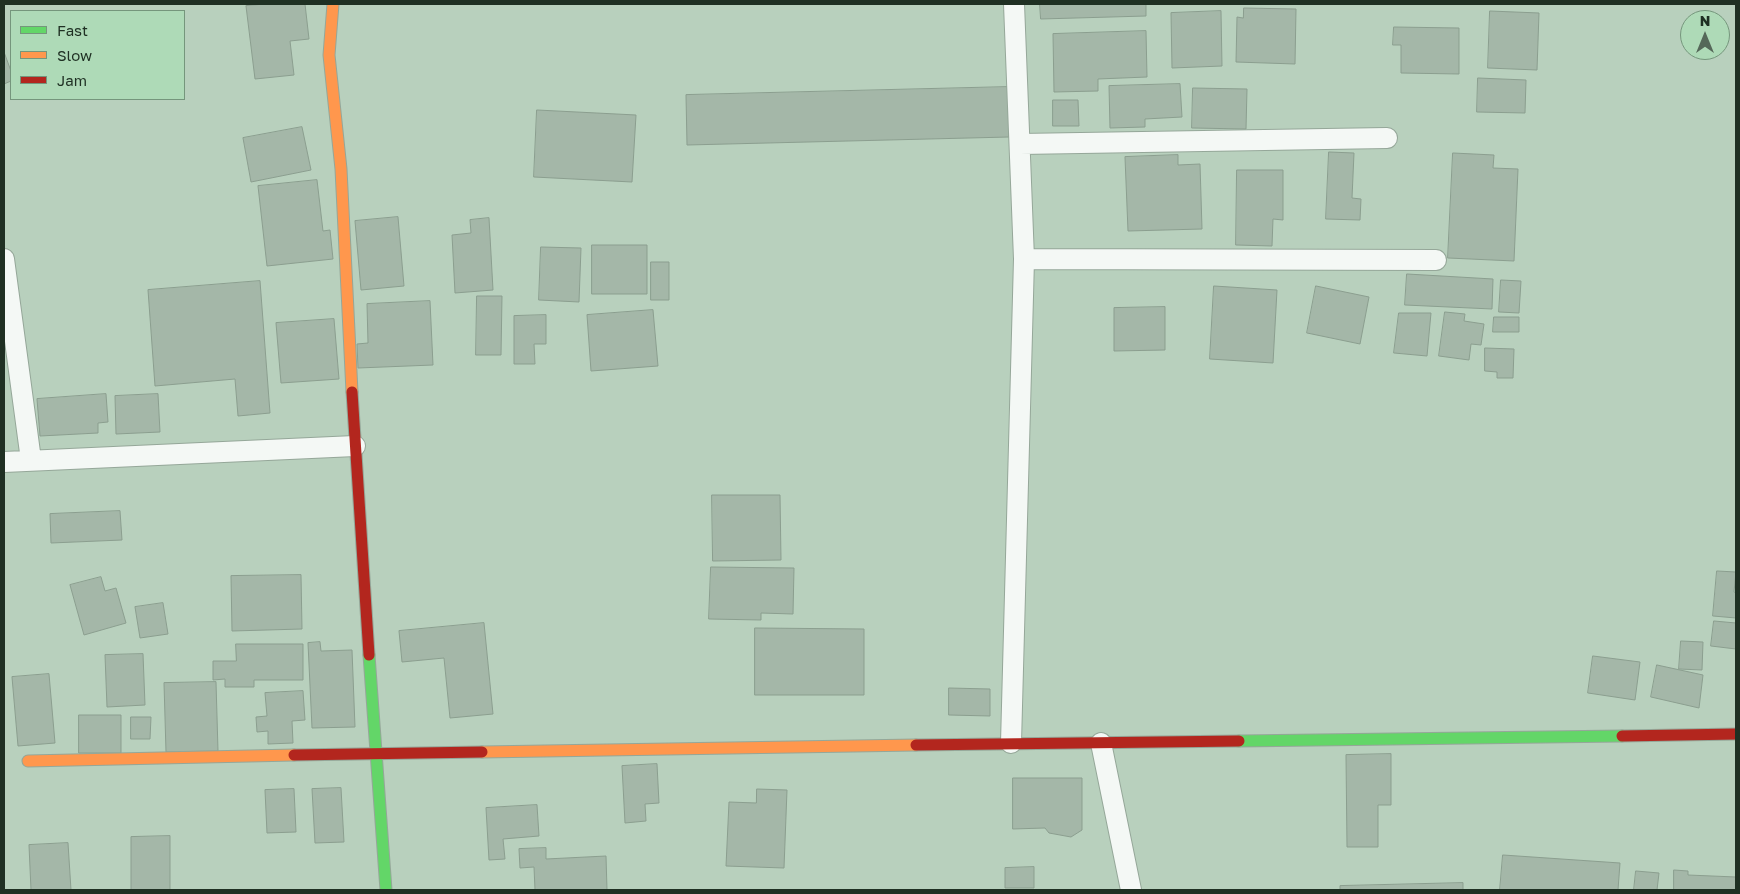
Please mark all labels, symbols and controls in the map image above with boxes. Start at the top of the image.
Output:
legend [10,10,185,100]
north arrow [1680,10,1730,60]
text: N [1700,12,1710,29]
text: Fast [57,21,88,39]
text: Slow [57,46,92,64]
text: Jam [57,71,87,89]

